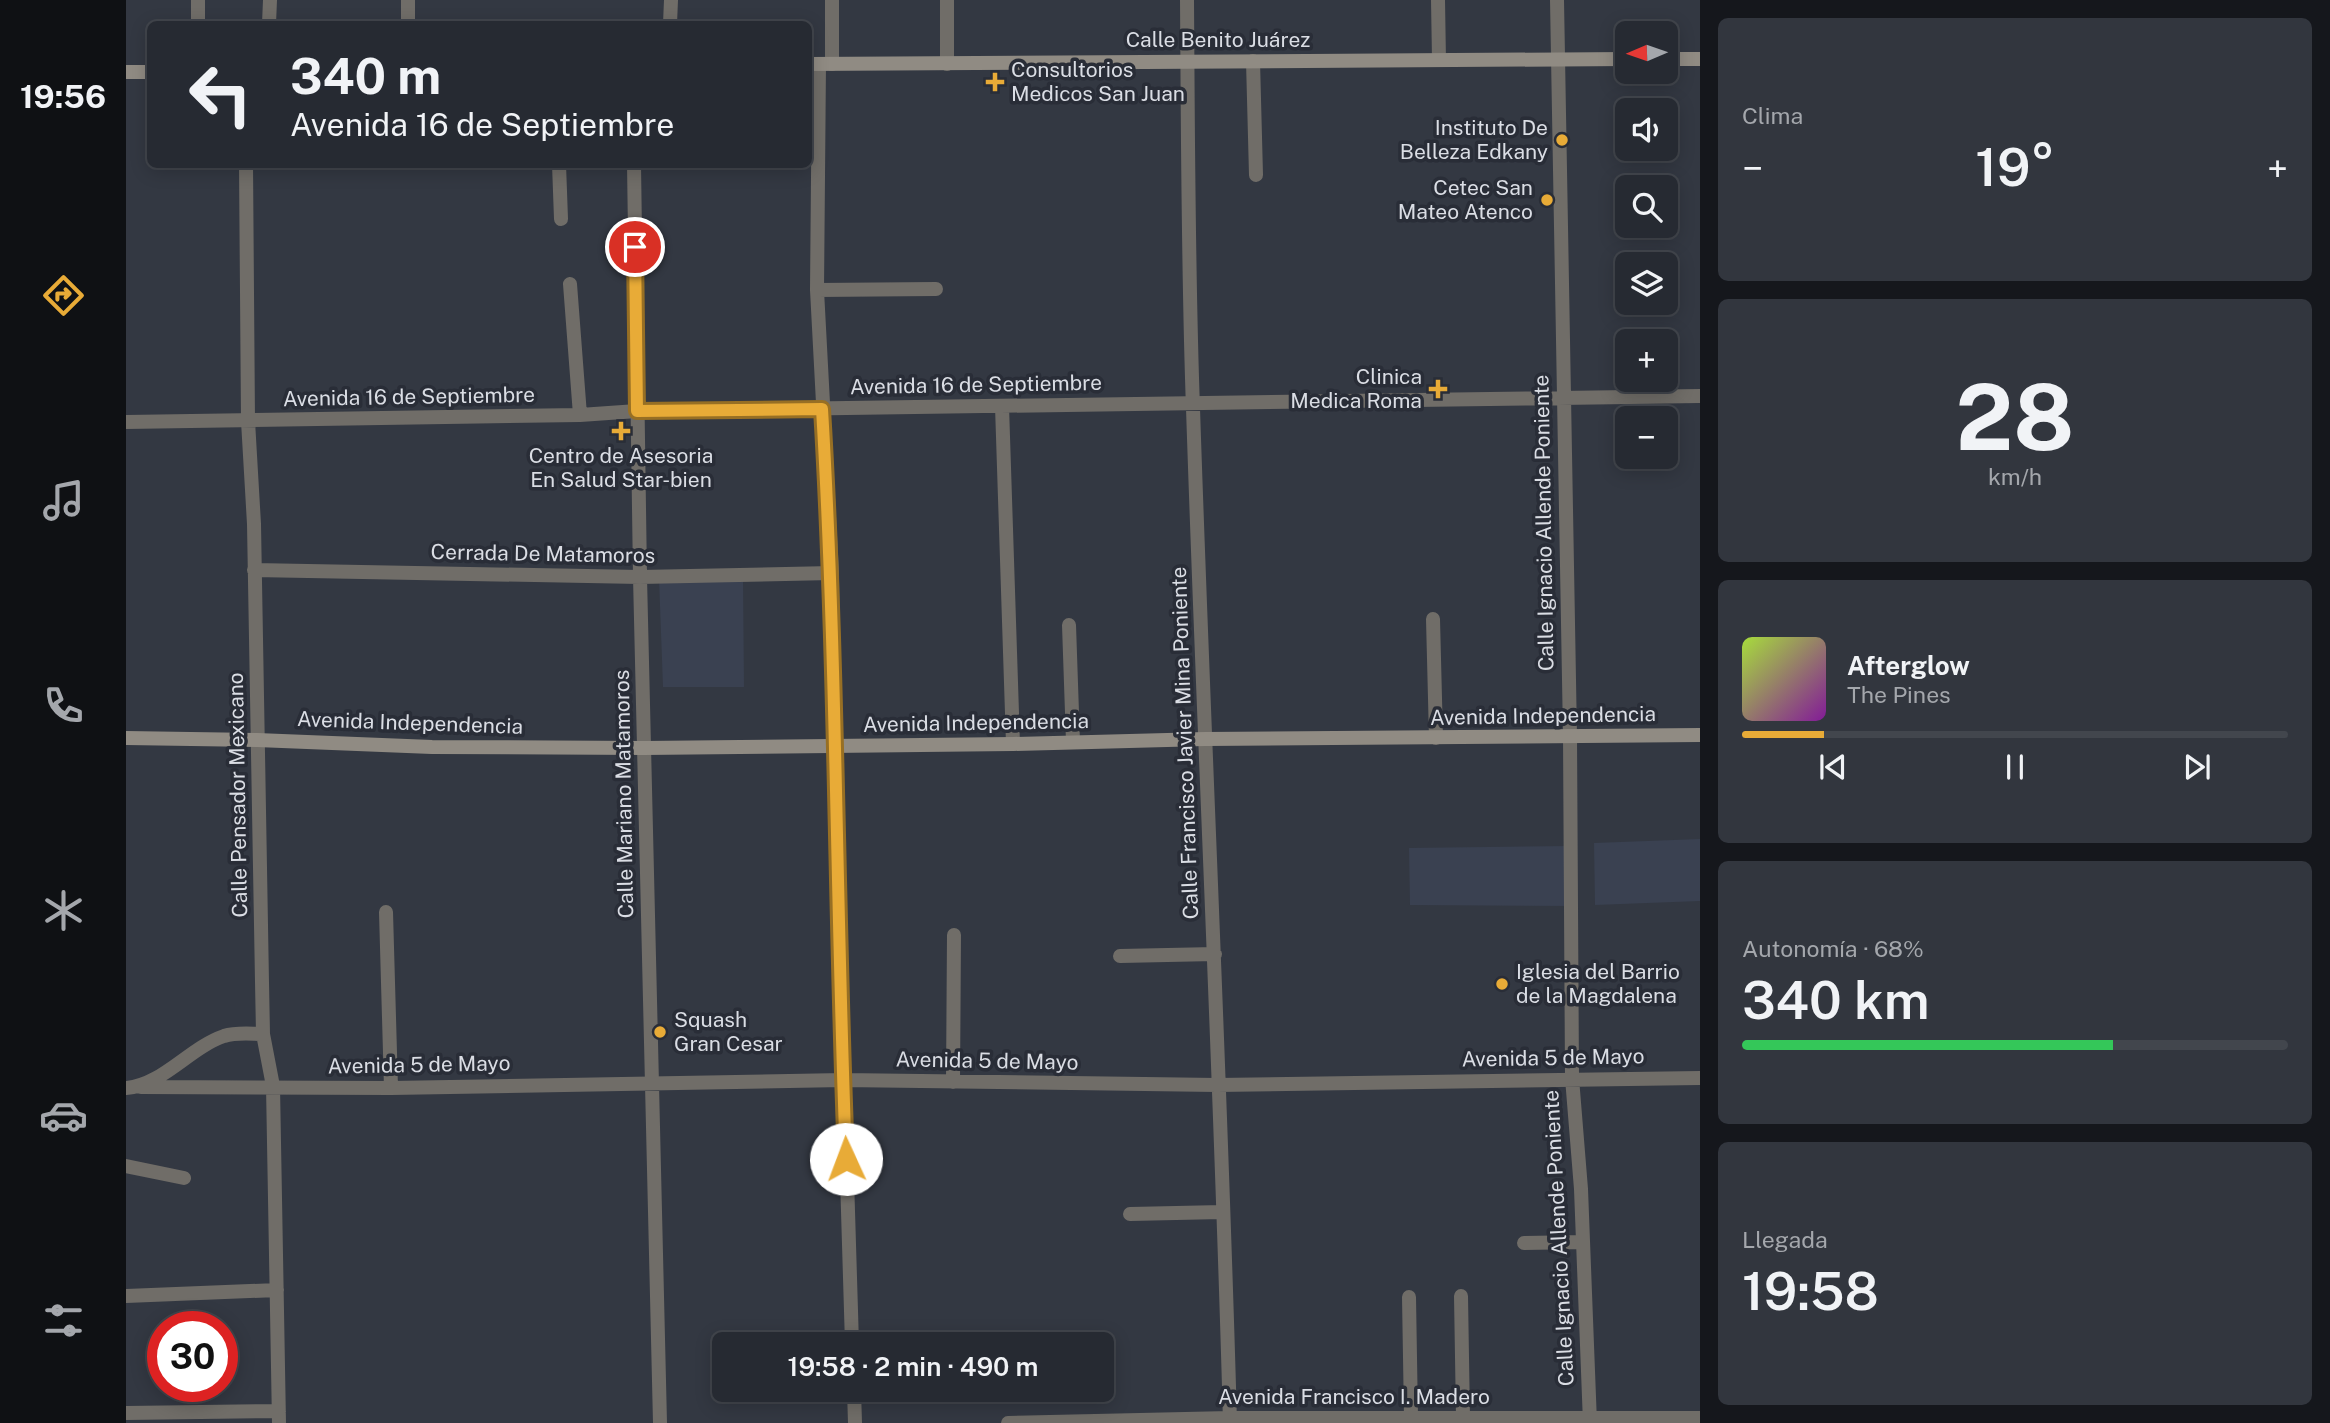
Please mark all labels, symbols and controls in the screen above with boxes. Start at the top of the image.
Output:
north arrow [1615,21,1678,84]
map controls [1615,21,1678,469]
street label: Calle Benito Juárez [1126,27,1310,52]
text: 340 m [290,47,441,105]
icon: left [175,49,266,140]
place label: Consultorios Medicos San Juan [1011,57,1185,106]
marker: Consultorios Medicos San Juan [985,72,1005,92]
text: 19:56 [20,78,106,115]
button: sound [1615,98,1678,161]
text: Clima [1742,102,1803,129]
text: Avenida 16 de Septiembre [290,106,674,143]
place label: Instituto De Belleza Edkany [1400,115,1548,164]
marker: Instituto De Belleza Edkany [1554,132,1570,148]
text: 19° [1975,137,2055,198]
text: − [1742,146,1763,191]
text: + [2267,146,2288,191]
place label: Cetec San Mateo Atenco [1398,175,1533,224]
button: search [1615,175,1678,238]
marker: Cetec San Mateo Atenco [1539,192,1555,208]
pin [605,217,665,277]
icon: arrive [616,228,654,266]
button: layers [1615,252,1678,315]
icon: directions [39,271,88,320]
button: + [1615,329,1678,392]
place label: Clinica Medica Roma [1290,364,1422,413]
text: 28 [1956,364,2074,470]
street label: Avenida 16 de Septiembre [850,370,1102,399]
street label: Calle Ignacio Allende Poniente [1528,375,1559,671]
marker: Clinica Medica Roma [1428,379,1448,399]
street label: Avenida 16 de Septiembre [283,382,535,411]
button: − [1615,406,1678,469]
marker: Centro de Asesoria En Salud Star-bien [611,421,631,441]
place label: Centro de Asesoria En Salud Star-bien [529,443,713,492]
text: km/h [1988,463,2042,490]
icon: music [39,476,88,525]
street label: Cerrada De Matamoros [431,539,655,568]
street label: Calle Francisco Javier Mina Poniente [1166,566,1203,920]
text: Afterglow [1847,650,1970,681]
street label: Calle Mariano Matamoros [609,669,638,919]
street label: Calle Pensador Mexicano [223,672,252,918]
icon: phone [39,681,88,730]
text: The Pines [1847,681,1951,708]
street label: Avenida Independencia [1430,701,1656,730]
street label: Avenida Independencia [297,706,523,739]
street label: Avenida Independencia [863,708,1089,737]
icon: previous [1814,748,1852,786]
icon: pause [1996,748,2034,786]
icon: next [2178,748,2216,786]
icon: climate [39,886,88,935]
text: Autonomía · 68% [1742,935,1924,962]
place label: Iglesia del Barrio de la Magdalena [1516,959,1680,1008]
text: 340 km [1742,970,1930,1031]
marker: Iglesia del Barrio de la Magdalena [1494,976,1510,992]
place label: Squash Gran Cesar [674,1007,783,1056]
marker: Squash Gran Cesar [652,1024,668,1040]
street label: Avenida 5 de Mayo [1461,1043,1645,1072]
street label: Avenida 5 de Mayo [895,1046,1079,1075]
street label: Avenida 5 de Mayo [327,1050,511,1079]
street label: Calle Ignacio Allende Poniente [1538,1089,1579,1387]
icon: car [39,1091,88,1140]
position arrow [809,1122,883,1196]
text: Llegada [1742,1226,1828,1253]
text: 19:58 [1742,1261,1879,1322]
icon: filters [39,1296,88,1345]
speed limit sign: 30 [147,1311,238,1402]
text: 19:58 · 2 min · 490 m [788,1351,1038,1382]
street label: Avenida Francisco I. Madero [1218,1384,1490,1409]

